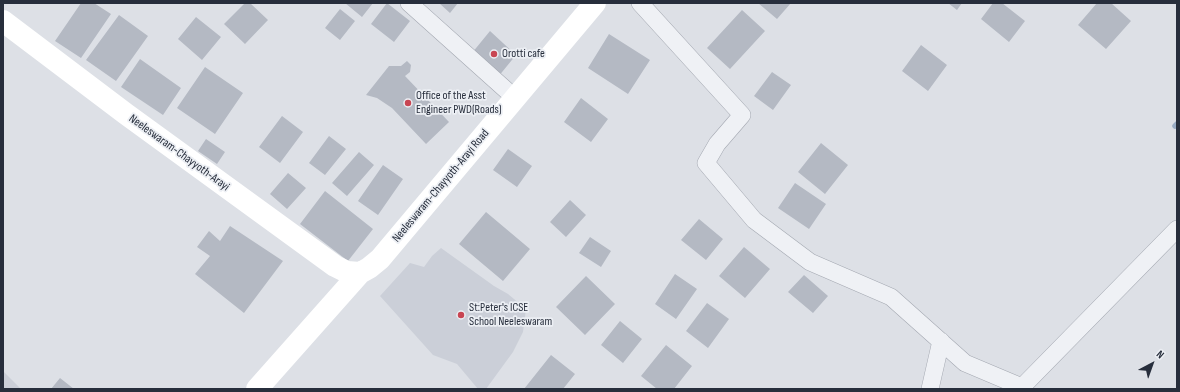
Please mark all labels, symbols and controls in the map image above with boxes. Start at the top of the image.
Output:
place label: Orotti cafe [502,47,545,61]
marker: Orotti cafe [489,49,499,59]
place label: Office of the Asst Engineer PWD(Roads) [416,89,502,117]
marker: Office of the Asst Engineer PWD(Roads) [403,98,413,108]
street label: Neeleswaram-Chayyoth-Arayi [126,112,232,194]
street label: Neeleswaram-Chayyoth-Arayi Road [390,127,492,245]
place label: St:Peter's ICSE School Neeleswaram [469,301,552,329]
marker: St:Peter's ICSE School Neeleswaram [456,310,466,320]
north arrow [1132,344,1172,384]
text: N [1154,348,1167,361]

